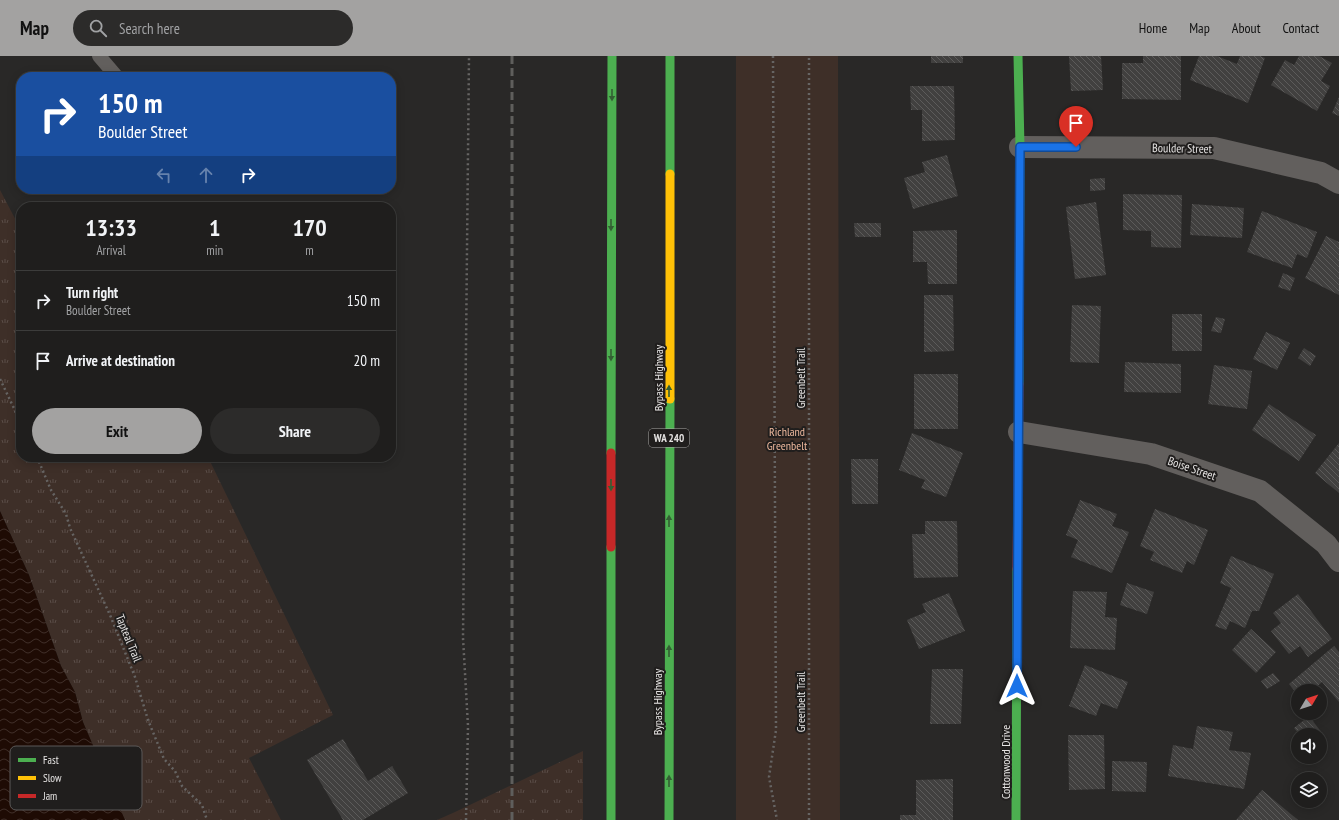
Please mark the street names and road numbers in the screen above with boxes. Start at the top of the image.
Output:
street label: Boulder Street [1152,140,1213,156]
street label: Bypass Highway [651,344,666,411]
street label: Greenbelt Trail [793,348,808,408]
road number: WA 240 [649,429,689,447]
street label: Boise Street [1166,453,1219,483]
street label: Tapteal Trail [113,612,145,664]
street label: Bypass Highway [650,668,665,735]
street label: Greenbelt Trail [793,672,808,732]
street label: Cottonwood Drive [998,725,1013,799]

